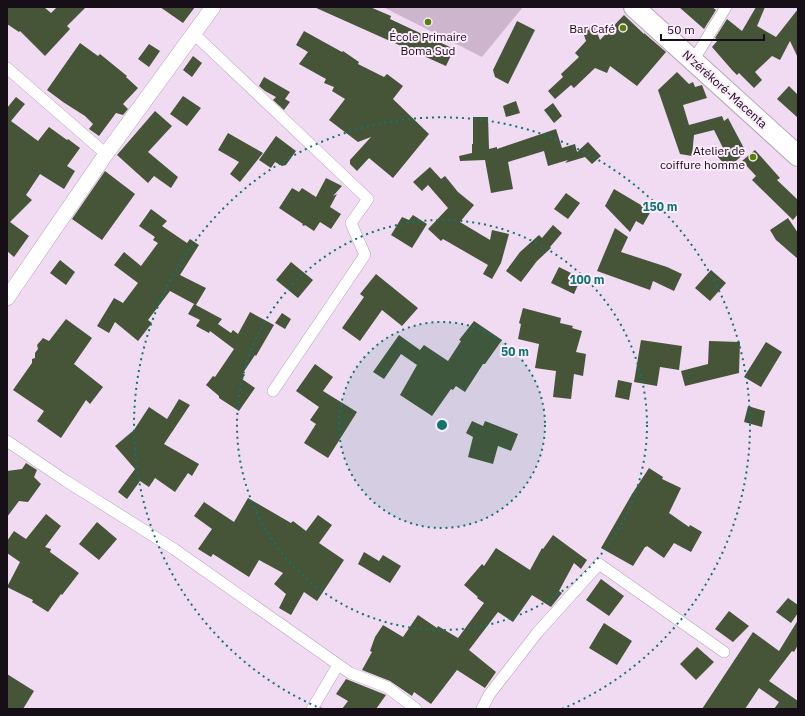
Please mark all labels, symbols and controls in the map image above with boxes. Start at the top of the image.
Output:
scale bar [661,16,764,42]
marker: École Primaire Boma Sud [423,17,433,27]
place label: Bar Café [569,21,615,36]
text: 50 m [667,22,695,37]
marker: Bar Café [618,23,628,33]
place label: École Primaire Boma Sud [389,29,467,58]
street label: N'zérékoré-Macenta [679,47,771,132]
place label: Atelier de coiffure homme [660,143,745,172]
marker: Atelier de coiffure homme [748,152,758,162]
text: 150 m [642,199,678,214]
text: 100 m [569,272,605,287]
text: 50 m [501,344,529,359]
centre of rings [435,418,449,432]

